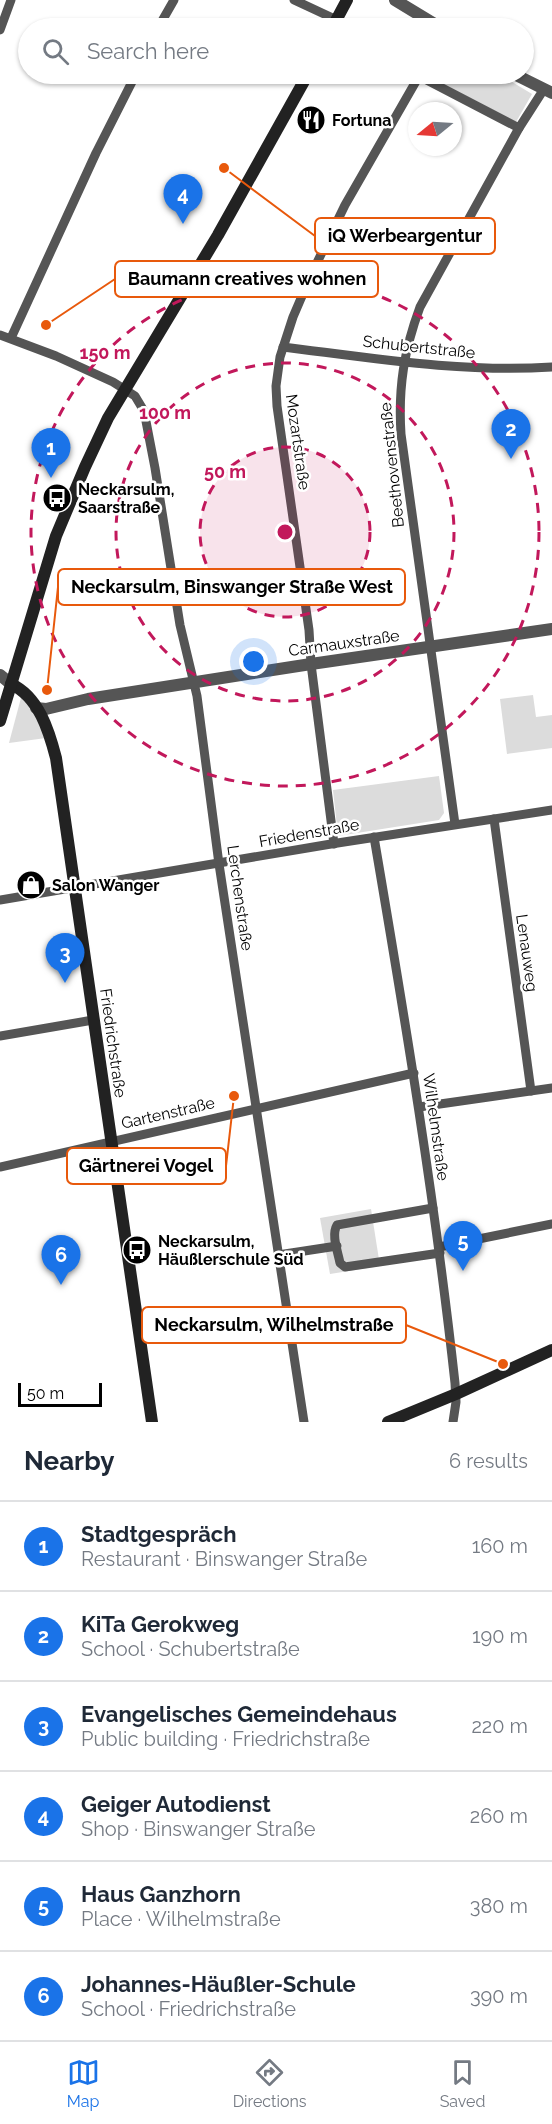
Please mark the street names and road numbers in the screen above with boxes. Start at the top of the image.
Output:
street label: Schubertstraße [362,332,476,362]
street label: Mozartstraße [282,393,314,491]
street label: Beethovenstraße [376,401,408,529]
street label: Carmauxstraße [287,626,401,660]
street label: Friedenstraße [257,815,361,851]
street label: Lerchenstraße [223,844,257,952]
street label: Lenauweg [512,913,542,993]
street label: Friedrichstraße [96,987,130,1099]
street label: Wilhelmstraße [419,1072,453,1182]
street label: Gartenstraße [119,1093,217,1133]

